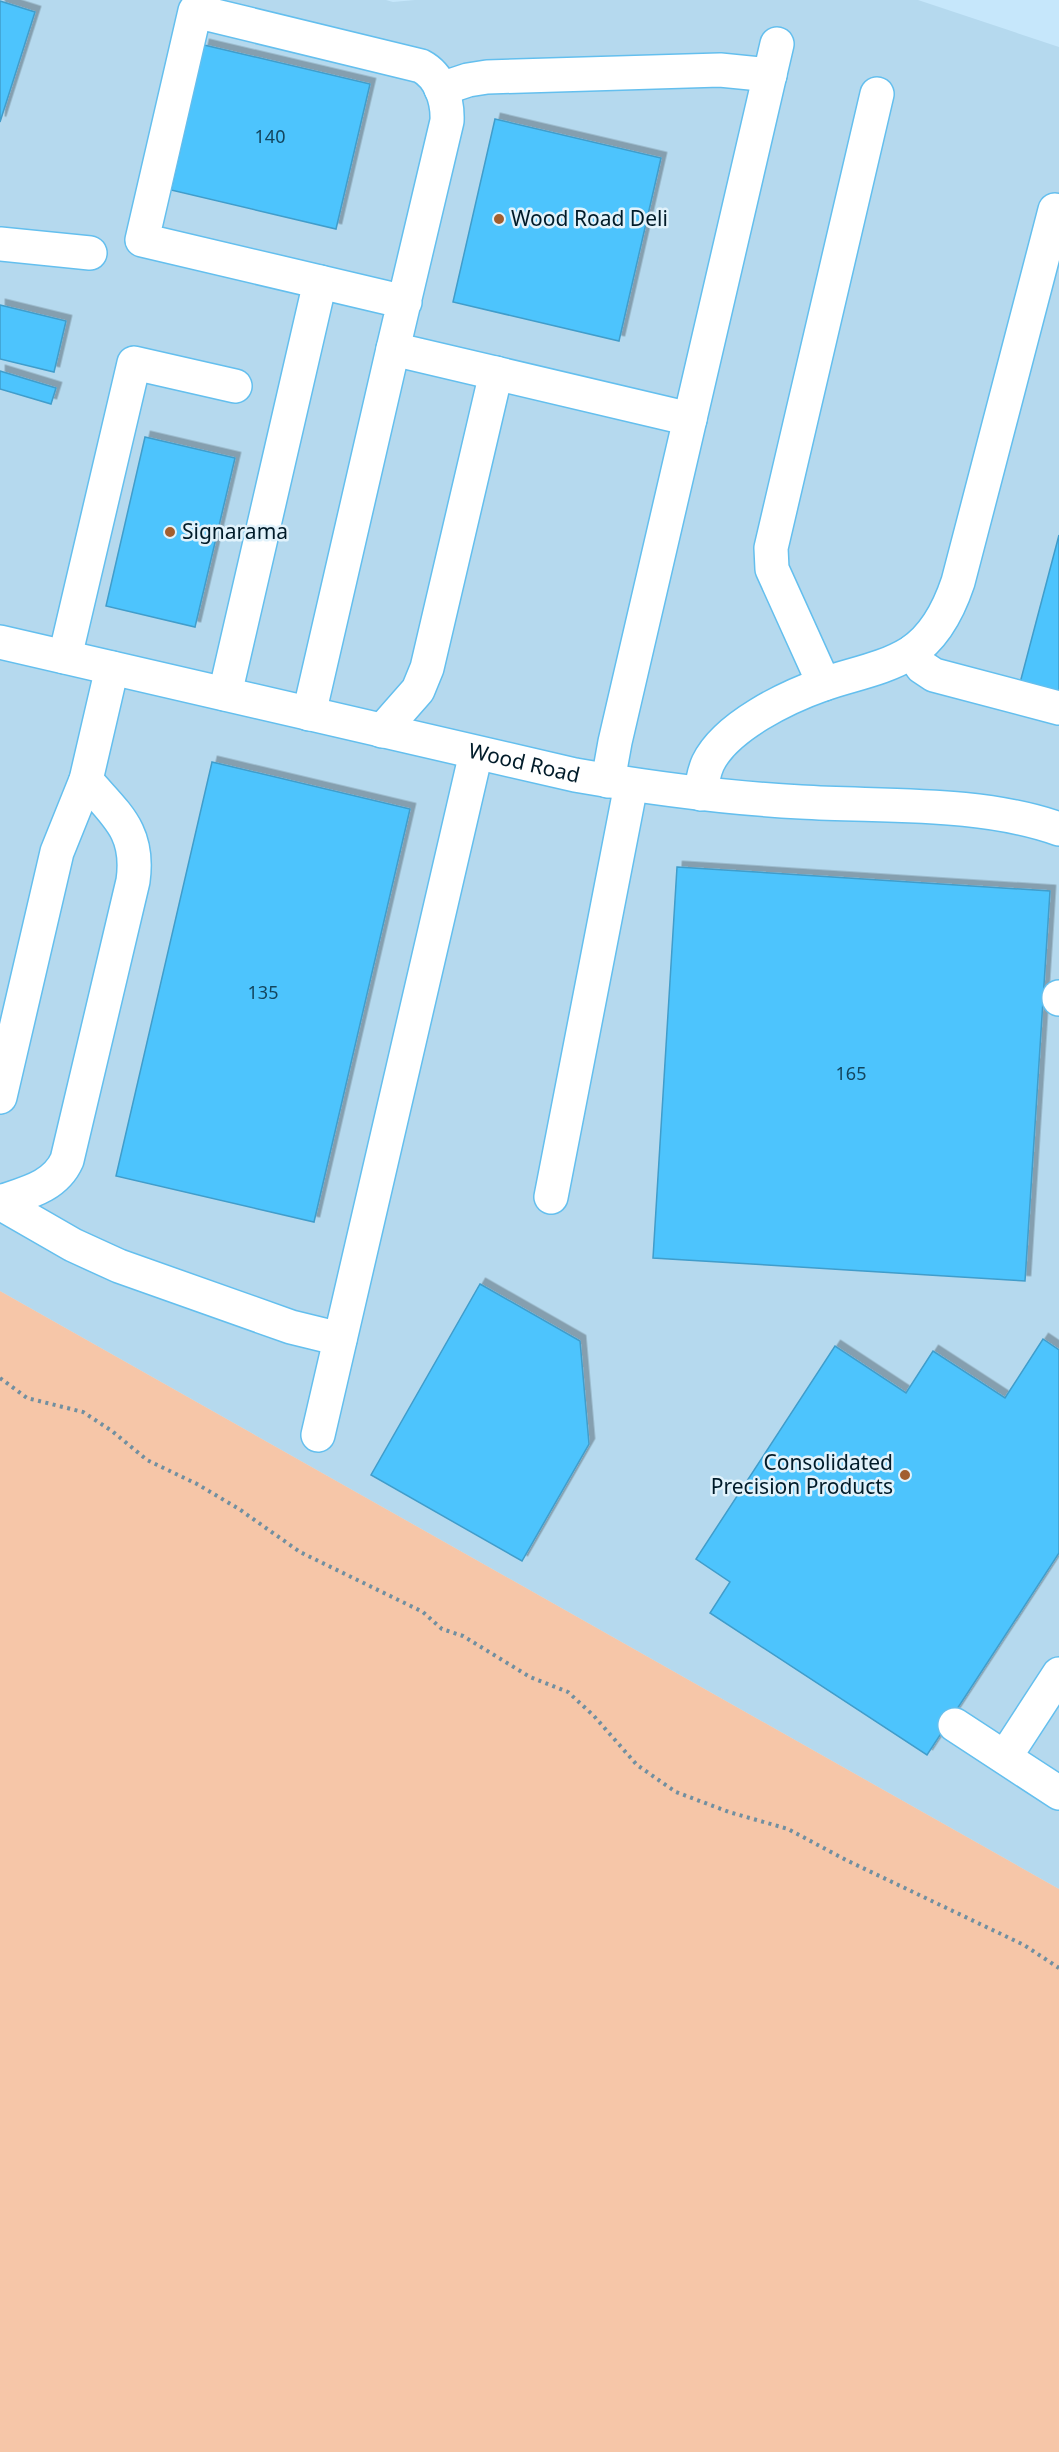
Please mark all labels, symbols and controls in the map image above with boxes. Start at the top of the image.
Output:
house number: 140 [255,124,285,148]
place label: Wood Road Deli [511,204,668,232]
marker: Wood Road Deli [492,212,506,226]
place label: Signarama [182,517,288,545]
marker: Signarama [163,525,177,539]
street label: Wood Road [466,736,583,789]
house number: 135 [248,980,278,1004]
house number: 165 [836,1061,866,1085]
place label: Consolidated Precision Products [711,1448,893,1500]
marker: Consolidated Precision Products [898,1468,912,1482]

